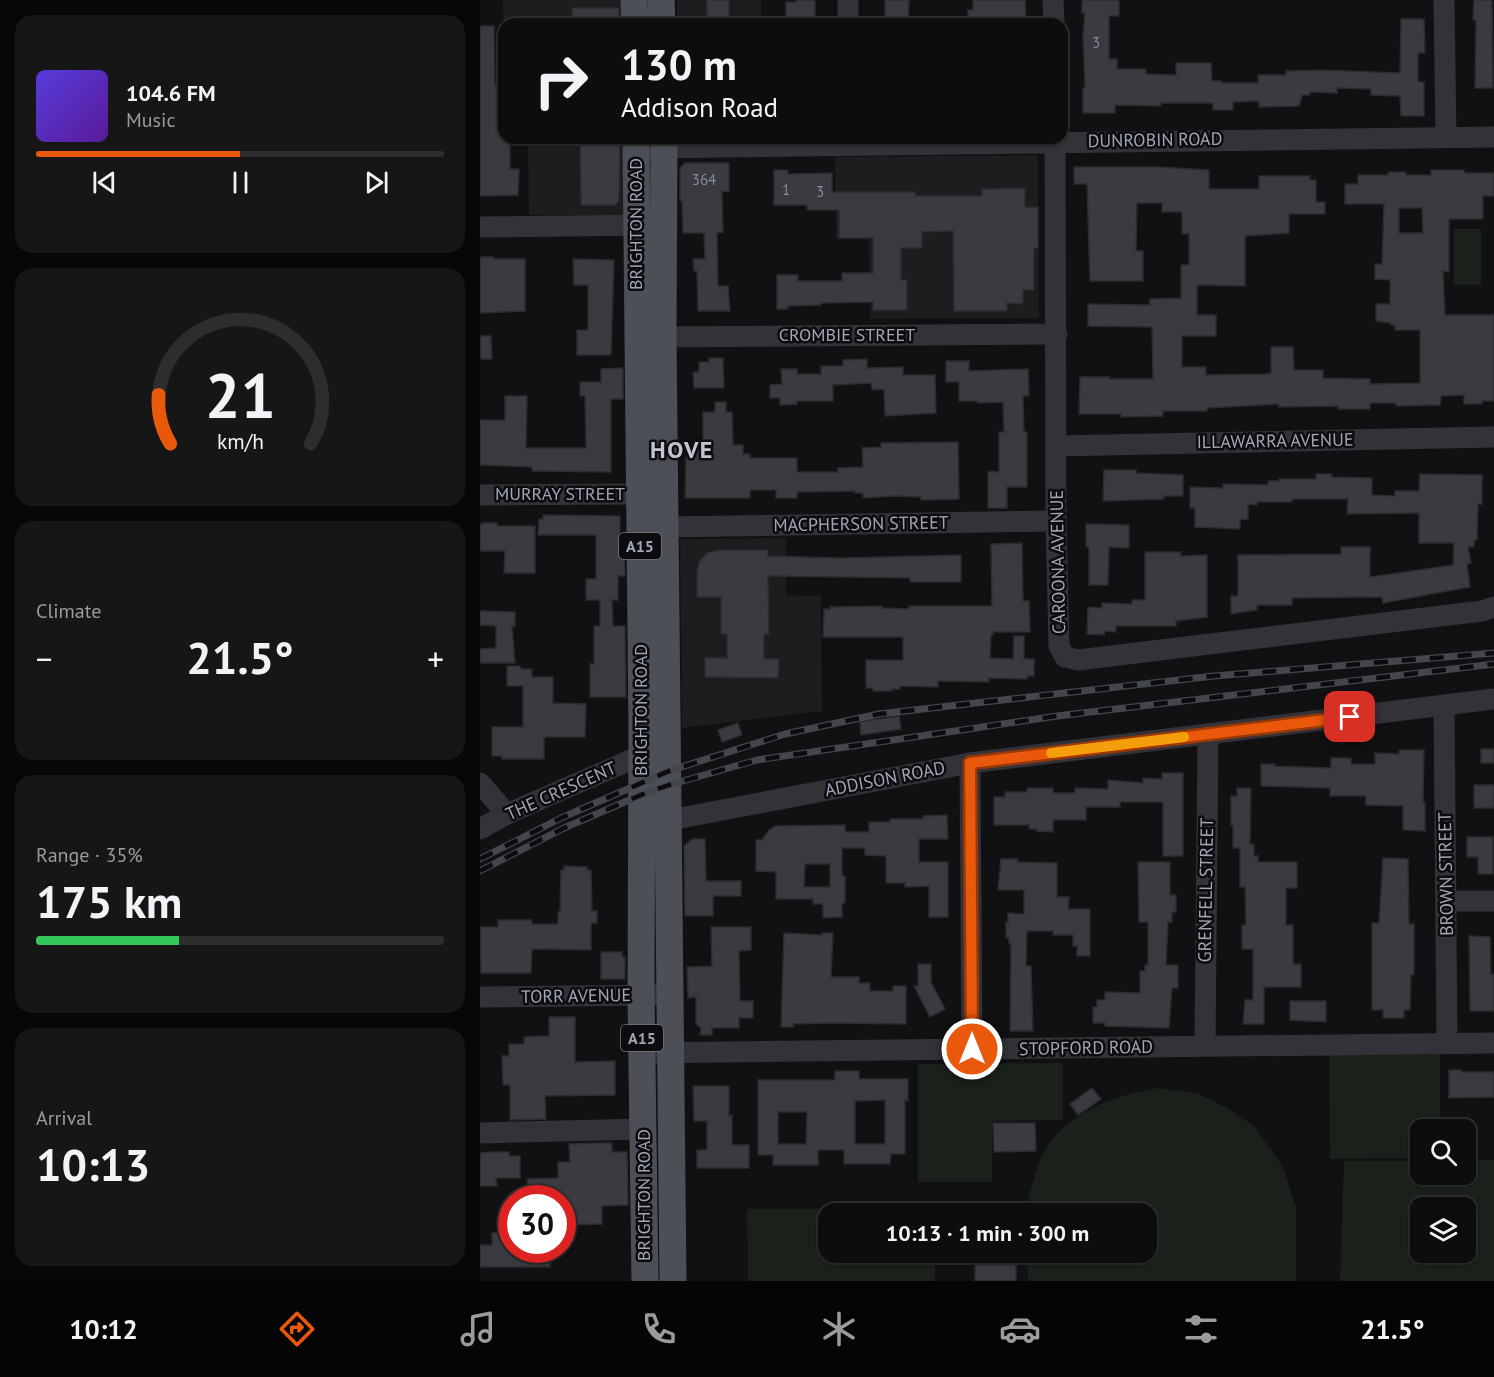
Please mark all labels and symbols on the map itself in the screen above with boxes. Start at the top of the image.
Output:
house number: 3 [1092,33,1100,52]
street label: DUNROBIN ROAD [1087,127,1222,152]
street label: BRIGHTON ROAD [624,158,647,290]
house number: 364 [692,170,716,189]
house number: 1 [782,180,790,199]
house number: 3 [816,182,824,201]
street label: CROMBIE STREET [779,323,915,346]
street label: ILLAWARRA AVENUE [1196,428,1354,453]
district label: HOVE [650,434,714,465]
street label: MURRAY STREET [495,482,625,505]
street label: CAROONA AVENUE [1045,490,1070,634]
street label: MACPHERSON STREET [773,510,949,537]
road number: A15 [619,533,661,559]
street label: BRIGHTON ROAD [629,644,652,776]
pin [1324,691,1375,742]
street label: THE CRESCENT [502,756,620,825]
street label: ADDISON ROAD [823,756,947,801]
street label: BROWN STREET [1433,812,1458,936]
street label: GRENFELL STREET [1193,817,1218,963]
street label: TORR AVENUE [521,983,631,1008]
position arrow [940,1017,1004,1081]
road number: A15 [621,1025,663,1051]
street label: STOPFORD ROAD [1019,1035,1153,1060]
street label: BRIGHTON ROAD [632,1129,655,1261]
speed limit sign: 30 [498,1185,576,1263]

